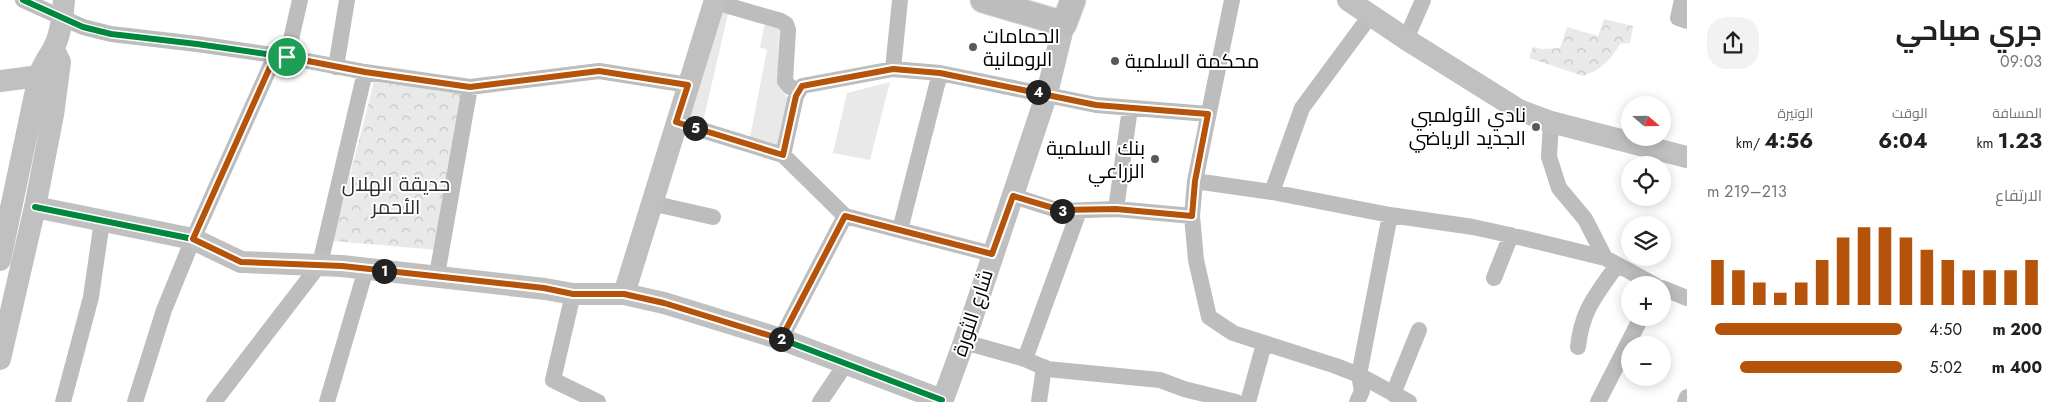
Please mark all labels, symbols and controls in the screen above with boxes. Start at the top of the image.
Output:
text: جري صباحي [1896,10,2042,51]
button: share [1707,17,1759,69]
place label: الحمامات الرومانية [983,22,1060,74]
pin [266,36,308,78]
marker: الحمامات الرومانية [967,41,979,53]
icon: arrive [273,43,301,71]
place label: محكمة السلمية [1125,47,1259,76]
text: 09:03 [2000,50,2042,73]
marker: محكمة السلمية [1109,55,1121,67]
pin: 4 [1026,80,1050,104]
text: 4 [1034,82,1043,102]
north arrow [1621,96,1671,146]
map controls [1621,96,1671,386]
place label: نادي الأولمبي الجديد الرياضي [1409,101,1526,153]
text: الوتيرة [1777,103,1813,123]
text: الوقت [1892,103,1928,123]
text: المسافة [1992,103,2042,123]
pin: 5 [682,116,708,140]
text: 5 [691,118,700,138]
marker: نادي الأولمبي الجديد الرياضي [1530,121,1542,133]
text: 4:56 [1764,126,1813,156]
text: 6:04 [1878,126,1928,156]
text: 1.23 [1998,126,2042,156]
text: /km [1736,133,1764,153]
text: km [1976,133,1998,153]
place label: بنك السلمية الزراعي [1046,134,1145,187]
marker: بنك السلمية الزراعي [1149,153,1161,165]
button: locate [1621,156,1671,206]
park label: حديقة الهلال الأحمر [342,170,450,222]
text: 213–219 m [1707,180,1787,203]
text: الارتفاع [1995,184,2042,207]
pin: 3 [1050,198,1074,224]
text: 3 [1058,201,1067,221]
button: layers [1621,216,1671,266]
pin: 1 [372,258,396,284]
text: 1 [381,261,388,281]
street label: شارع الثورة [945,266,1001,360]
button: + [1621,276,1671,326]
text: 4:50 [1929,318,1962,341]
text: 200 m [1992,318,2042,341]
pin: 2 [768,326,794,352]
text: 2 [777,329,786,349]
button: − [1621,336,1671,386]
text: 5:02 [1929,356,1962,379]
text: 400 m [1992,356,2042,379]

